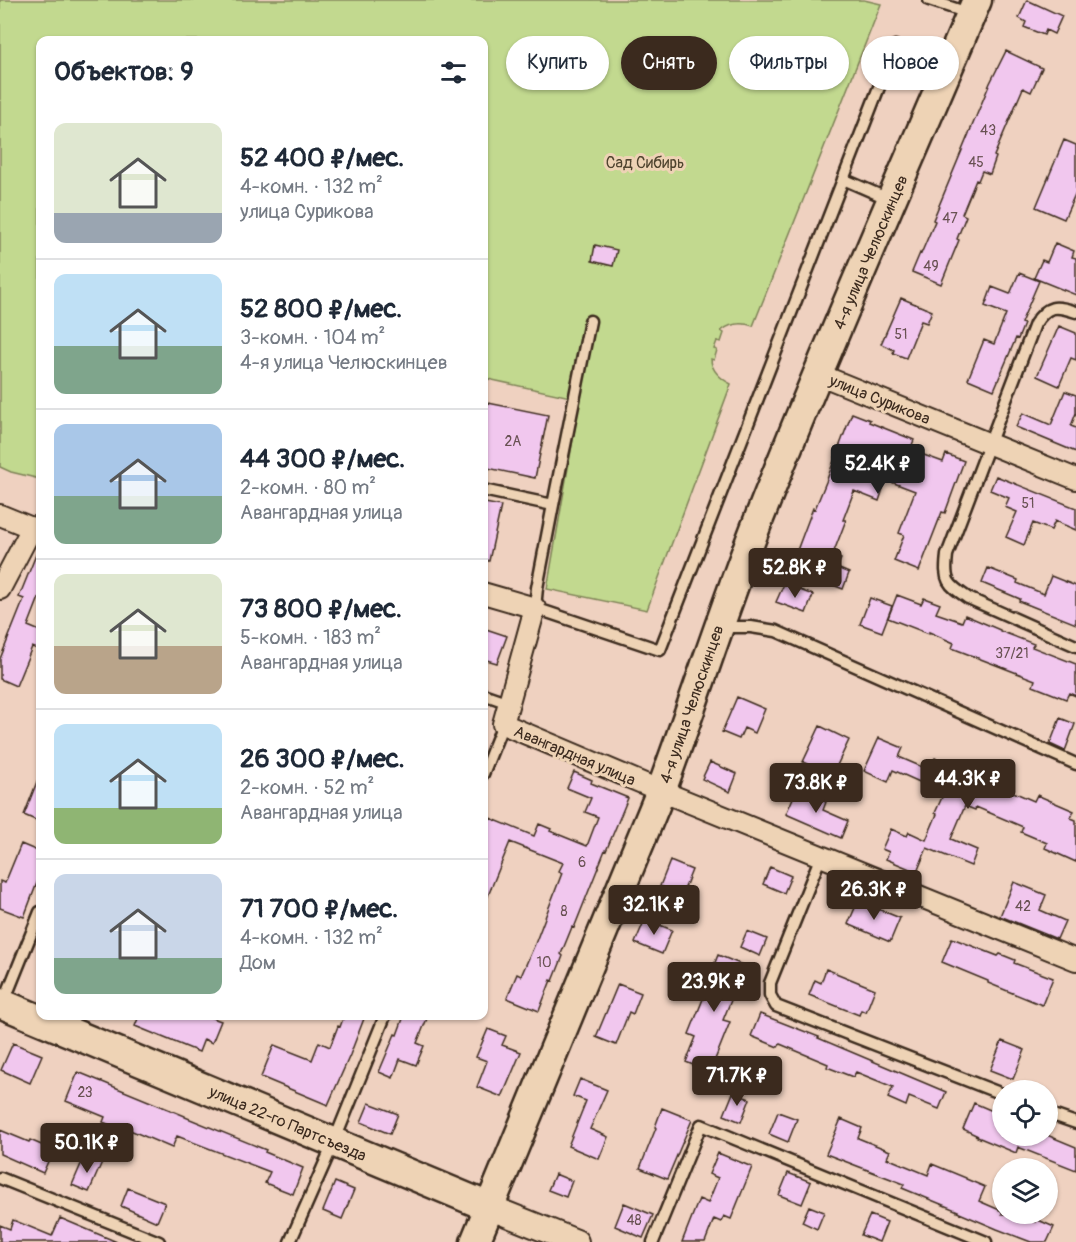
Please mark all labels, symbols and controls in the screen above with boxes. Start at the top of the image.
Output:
chip: Купить [506,36,609,90]
chip: Снять [621,36,717,90]
chip: Фильтры [729,36,849,90]
chip: Новое [861,36,959,90]
text: Объектов: 9 [54,56,194,88]
icon: filters [437,56,470,89]
house number: 43 [980,122,996,139]
text: 52 400 ₽/мес. [240,142,404,174]
icon: home [102,147,174,219]
park label: Сад Сибирь [606,153,684,173]
house number: 45 [968,154,984,171]
street label: 4-я улица Челюскинцев [829,172,913,333]
text: 4-комн. · 132 m² [240,174,383,199]
text: улица Сурикова [240,199,374,224]
house number: 47 [942,210,958,227]
house number: 49 [923,258,939,275]
text: 52 800 ₽/мес. [240,293,402,325]
icon: home [102,298,174,370]
text: 3-комн. · 104 m² [240,325,385,350]
house number: 51 [894,326,908,343]
text: 4-я улица Челюскинцев [240,350,448,375]
street label: улица Сурикова [825,370,933,429]
house number: 2А [505,433,521,450]
text: 44 300 ₽/мес. [240,443,405,475]
pin: 52.4K ₽ [823,444,933,495]
icon: home [102,448,174,520]
text: 52.4K ₽ [845,451,911,476]
text: 2-комн. · 80 m² [240,475,376,500]
house number: 51 [1021,495,1035,512]
text: Авангардная улица [240,500,402,525]
pin: 52.8K ₽ [740,548,850,599]
text: 52.8K ₽ [763,555,827,580]
text: 73 800 ₽/мес. [240,593,402,625]
icon: home [102,598,174,670]
street label: 4-я улица Челюскинцев [655,623,728,786]
text: 5-комн. · 183 m² [240,625,381,650]
house number: 37/21 [995,645,1029,662]
text: Авангардная улица [240,650,402,675]
street label: Авангардная улица [511,721,638,791]
text: 26 300 ₽/мес. [240,743,405,775]
icon: home [102,748,174,820]
pin: 44.3K ₽ [913,759,1023,810]
pin: 73.8K ₽ [761,763,871,814]
text: 44.3K ₽ [934,766,1002,791]
text: 73.8K ₽ [784,770,848,795]
text: 2-комн. · 52 m² [240,775,374,800]
text: Авангардная улица [240,800,402,825]
house number: 6 [578,854,586,871]
pin: 26.3K ₽ [819,870,929,921]
text: 26.3K ₽ [841,877,907,902]
pin: 32.1K ₽ [599,885,709,936]
text: 32.1K ₽ [623,892,685,917]
text: 71 700 ₽/мес. [240,893,398,925]
icon: home [102,898,174,970]
house number: 42 [1015,898,1031,915]
house number: 8 [560,903,568,920]
text: 4-комн. · 132 m² [240,925,383,950]
text: Дом [240,950,276,975]
house number: 10 [536,954,552,971]
pin: 23.9K ₽ [659,962,769,1013]
text: 23.9K ₽ [682,969,746,994]
pin: 71.7K ₽ [682,1056,792,1107]
text: 71.7K ₽ [706,1063,768,1088]
map controls [992,1080,1058,1224]
button: locate [992,1080,1058,1146]
street label: улица 22-го Партсъезда [205,1081,369,1166]
house number: 23 [77,1084,93,1101]
pin: 50.1K ₽ [32,1123,142,1174]
text: 50.1K ₽ [54,1130,120,1155]
button: layers [992,1158,1058,1224]
house number: 48 [626,1212,642,1229]

